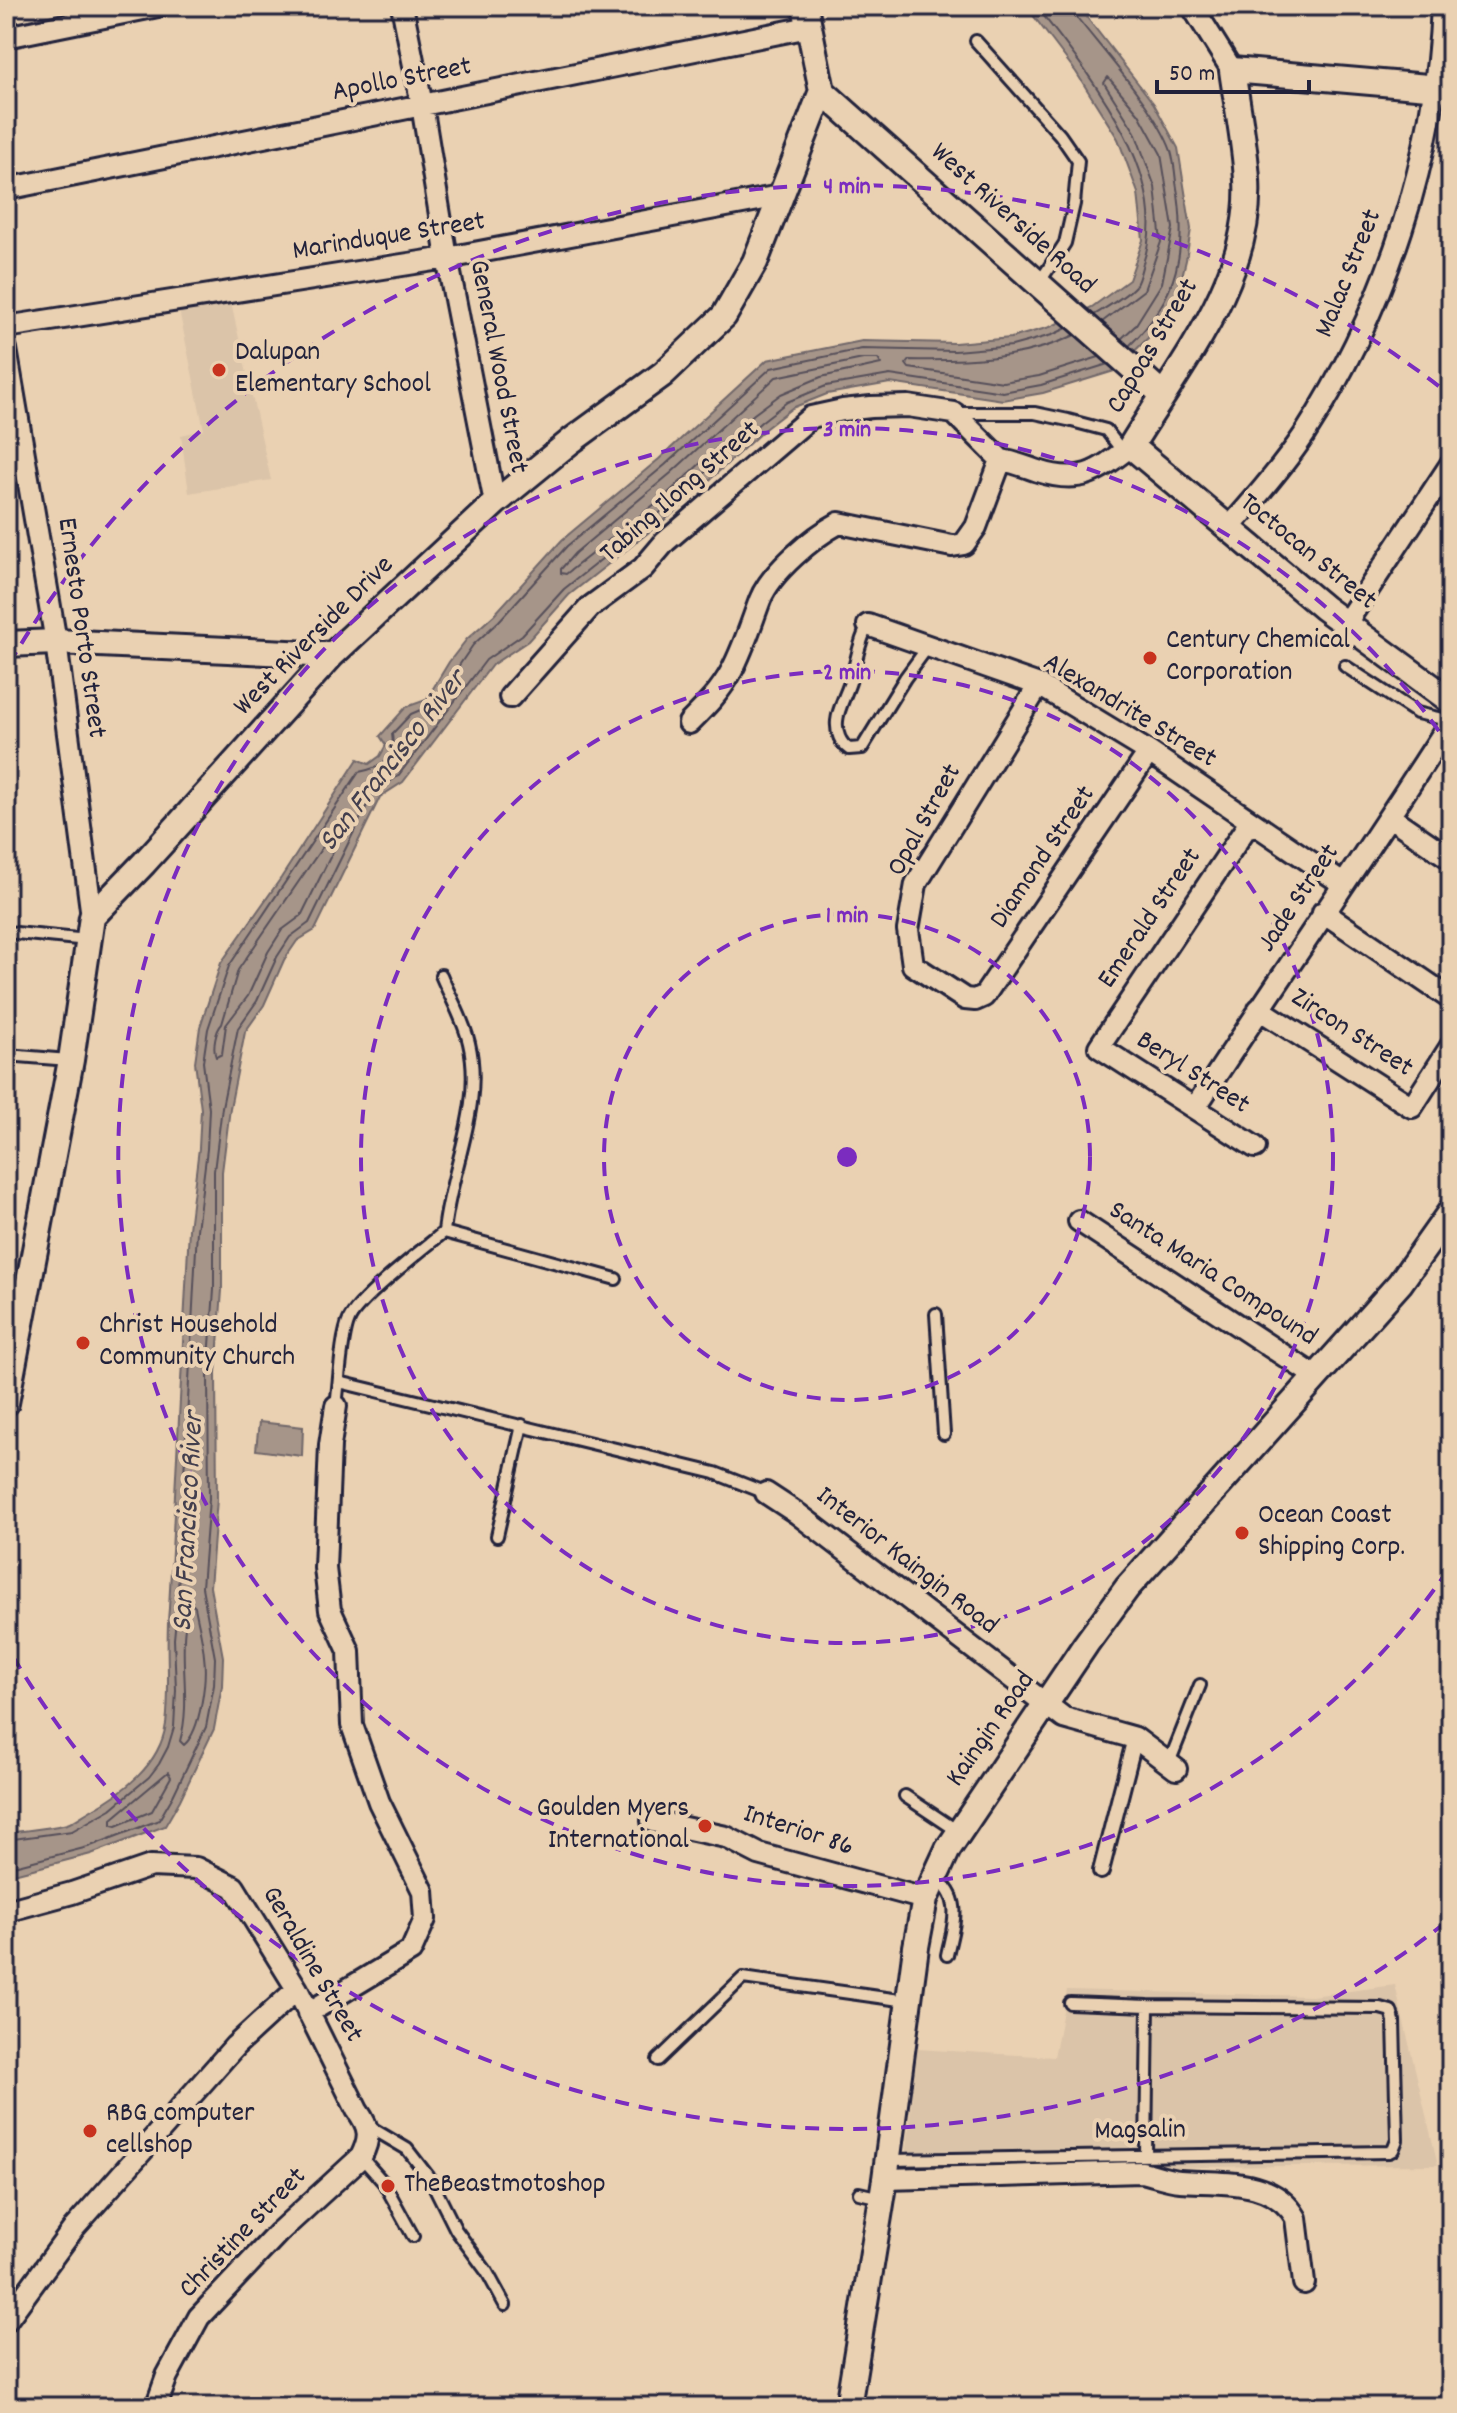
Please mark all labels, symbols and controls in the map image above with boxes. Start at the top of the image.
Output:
scale bar [1157,44,1309,94]
street label: Apollo Street [329,48,475,114]
text: 50 m [1169,58,1215,92]
street label: West Riverside Road [920,134,1104,306]
text: 4 min [823,171,871,205]
street label: Marinduque Street [290,203,488,273]
street label: Malac Street [1306,204,1394,344]
street label: General Wood Street [457,257,537,477]
street label: Capoas Street [1098,272,1210,422]
place label: Dalupan Elementary School [235,334,431,406]
marker: Dalupan Elementary School [210,361,228,379]
street label: Tabing Ilong Street [592,412,770,574]
text: 3 min [823,414,871,448]
street label: Toctocan Street [1230,485,1384,621]
street label: Ernesto Porto Street [45,515,115,741]
street label: West Riverside Drive [226,548,404,726]
place label: Century Chemical Corporation [1166,622,1350,694]
street label: Alexandrite Street [1034,644,1224,780]
marker: Century Chemical Corporation [1141,649,1159,667]
text: 2 min [823,657,871,691]
water label: San Francisco River [309,660,480,862]
street label: Opal Street [879,757,973,885]
street label: Diamond Street [981,778,1107,938]
street label: Jade Street [1249,837,1351,961]
street label: Emerald Street [1089,841,1213,997]
text: 1 min [826,900,868,934]
street label: Zircon Street [1282,979,1420,1089]
street label: Beryl Street [1127,1022,1257,1126]
centre of rings [833,1143,861,1171]
street label: Santa Maria Compound [1100,1192,1324,1358]
place label: Christ Household Community Church [99,1307,295,1379]
marker: Christ Household Community Church [74,1334,92,1352]
water label: San Francisco River [163,1408,217,1633]
street label: Interior Kaingin Road [806,1478,1006,1646]
place label: Ocean Coast Shipping Corp. [1258,1497,1405,1569]
marker: Ocean Coast Shipping Corp. [1233,1524,1251,1542]
street label: Kaingin Road [937,1664,1047,1796]
place label: Goulden Myers International [537,1790,689,1862]
street label: Interior 86 [738,1795,858,1869]
marker: Goulden Myers International [696,1817,714,1835]
street label: Geraldine Street [250,1879,372,2051]
place label: RBG computer cellshop [106,2095,255,2167]
street label: Magsalin [1094,2111,1186,2153]
marker: RBG computer cellshop [81,2122,99,2140]
street label: Christine Street [171,2159,317,2309]
place label: TheBeastmotoshop [404,2166,606,2206]
marker: TheBeastmotoshop [379,2177,397,2195]

